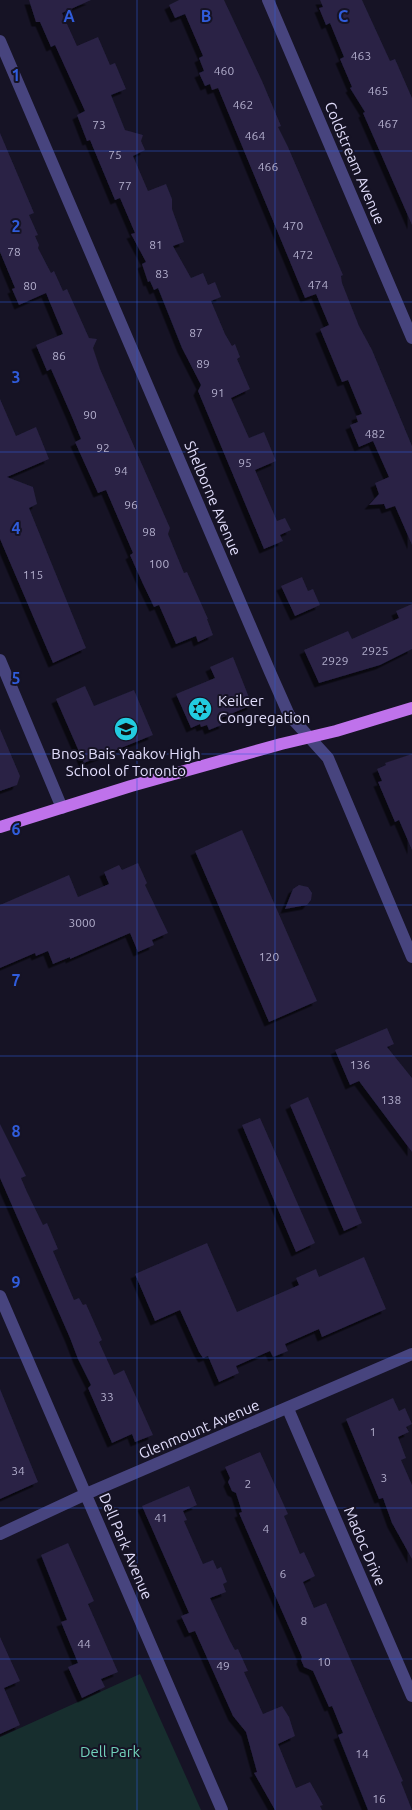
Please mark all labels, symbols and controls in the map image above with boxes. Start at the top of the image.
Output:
text: A [63,7,75,25]
text: B [201,7,211,25]
text: C [338,7,348,25]
house number: 463 [351,49,371,62]
house number: 460 [214,64,234,77]
text: 1 [11,66,21,84]
house number: 465 [368,84,388,97]
house number: 462 [233,98,253,111]
street label: Coldstream Avenue [321,99,389,227]
house number: 467 [378,117,398,130]
house number: 73 [92,118,106,131]
house number: 464 [245,129,265,142]
house number: 75 [108,148,122,161]
house number: 466 [258,160,278,173]
house number: 77 [118,179,132,192]
text: 2 [11,217,21,235]
house number: 470 [283,219,303,232]
house number: 81 [149,238,163,251]
house number: 78 [7,245,21,258]
house number: 472 [293,248,313,261]
house number: 83 [155,267,169,280]
house number: 474 [308,278,328,291]
house number: 80 [23,279,37,292]
house number: 87 [189,326,203,339]
house number: 86 [52,349,66,362]
house number: 89 [196,357,210,370]
text: 3 [11,368,21,386]
house number: 91 [211,386,225,399]
house number: 90 [83,408,97,421]
house number: 482 [365,427,385,440]
street label: Shelborne Avenue [181,438,245,558]
house number: 92 [96,441,110,454]
house number: 95 [238,456,252,469]
house number: 94 [114,464,128,477]
house number: 96 [124,498,138,511]
text: 4 [11,519,21,537]
house number: 98 [142,525,156,538]
house number: 100 [149,557,169,570]
house number: 115 [23,568,43,581]
house number: 2925 [361,644,389,657]
house number: 2929 [321,654,349,667]
text: 5 [11,669,21,687]
place label: Keilcer Congregation [218,692,310,726]
synagogue icon: Keilcer Congregation [187,696,213,722]
school or university icon: Bnos Bais Yaakov High School of Toronto [113,716,139,742]
place label: Bnos Bais Yaakov High School of Toronto [51,745,201,779]
text: 6 [11,820,21,838]
house number: 3000 [68,916,96,929]
house number: 120 [259,950,279,963]
text: 7 [11,971,21,989]
house number: 136 [350,1058,370,1071]
house number: 138 [381,1093,401,1106]
text: 8 [11,1122,21,1140]
text: 9 [11,1273,21,1291]
house number: 33 [100,1390,114,1403]
street label: Glenmount Avenue [136,1396,262,1462]
house number: 1 [370,1425,376,1438]
house number: 34 [11,1464,25,1477]
house number: 3 [381,1471,387,1484]
house number: 2 [245,1477,251,1490]
street label: Dell Park Avenue [96,1490,156,1602]
street label: Madoc Drive [341,1504,389,1588]
house number: 41 [154,1511,168,1524]
house number: 4 [263,1522,270,1535]
house number: 6 [280,1567,287,1580]
house number: 8 [301,1614,308,1627]
house number: 44 [77,1637,91,1650]
house number: 10 [317,1655,331,1668]
house number: 49 [216,1659,230,1672]
park label: Dell Park [80,1743,140,1760]
house number: 14 [355,1747,369,1760]
house number: 16 [372,1792,386,1805]

